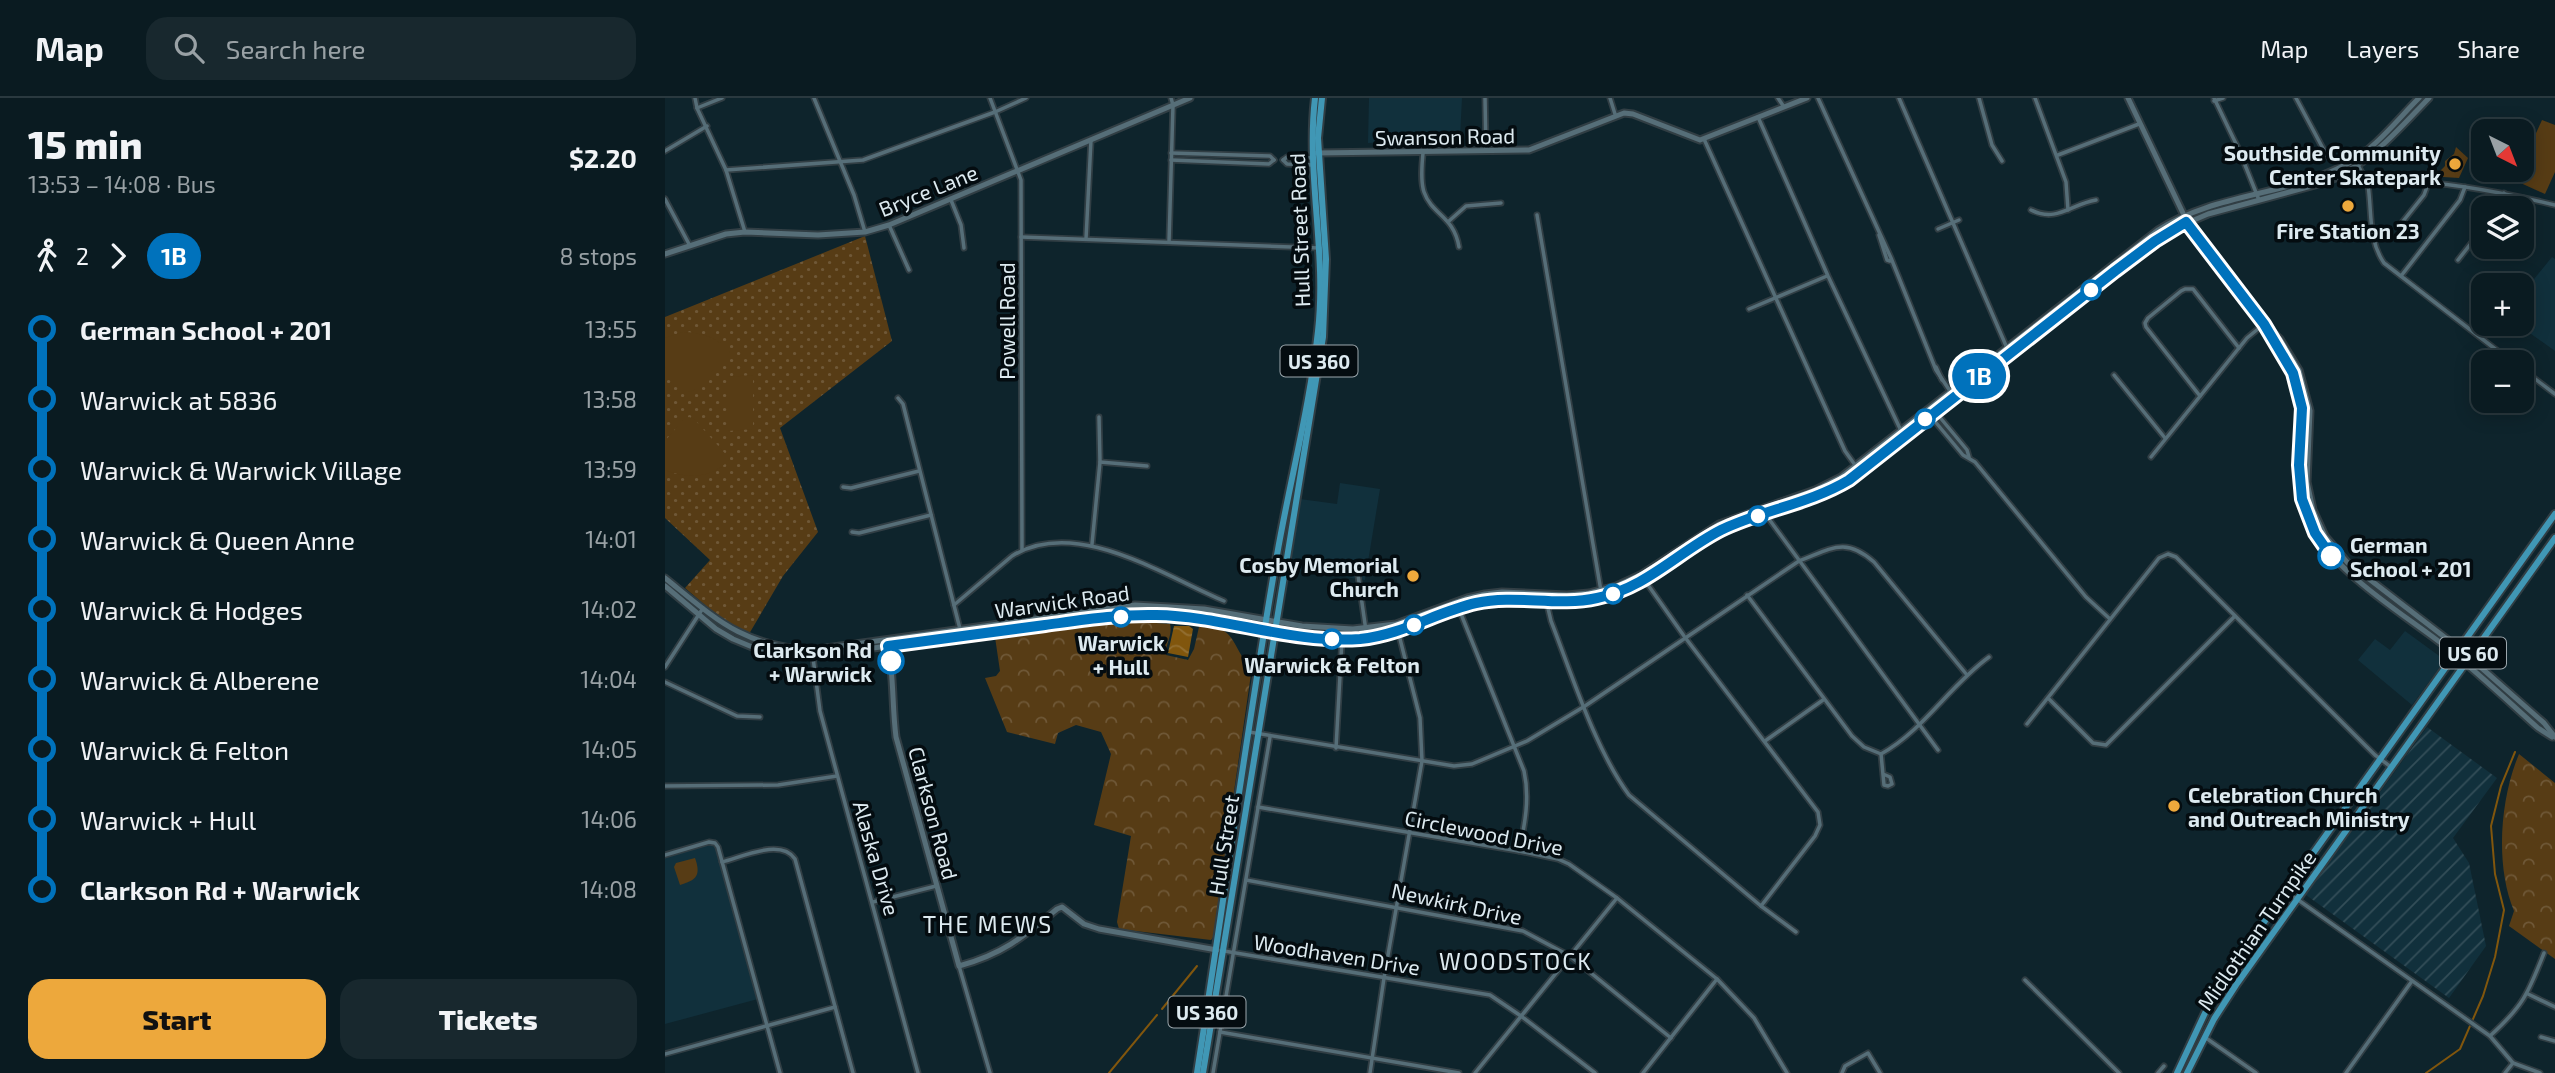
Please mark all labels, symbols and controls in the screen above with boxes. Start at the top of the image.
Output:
search box [146,17,636,80]
text: Map [35,28,104,68]
icon: search [170,29,208,67]
text: Search here [226,33,365,64]
text: Map [2260,34,2308,63]
text: Layers [2346,34,2419,63]
text: Share [2457,34,2520,63]
north arrow [2471,119,2534,182]
map controls [2471,119,2534,413]
text: 15 min [28,121,142,167]
street label: Swanson Road [1375,122,1515,150]
place label: Southside Community Center Skatepark [2224,140,2441,189]
text: $2.20 [569,142,637,173]
street label: Hull Street Road [1284,153,1314,307]
marker: Southside Community Center Skatepark [2447,156,2463,172]
street label: Bryce Lane [875,159,981,221]
text: 13:53 – 14:08 · Bus [28,170,216,198]
button: layers [2471,196,2534,259]
marker: Fire Station 23 [2340,198,2356,214]
place label: Fire Station 23 [2276,218,2420,243]
icon: walk [28,237,66,275]
icon: forward [99,237,137,275]
text: 1B [161,241,187,270]
text: 2 [76,242,89,270]
text: 8 stops [559,242,637,270]
street label: Powell Road [994,262,1019,380]
button: + [2471,273,2534,336]
unlabelled marker [2081,280,2101,300]
text: German School + 201 [80,314,332,345]
text: 13:55 [585,315,637,343]
road number: US 360 [1281,345,1357,376]
button: − [2471,350,2534,413]
line badge: 1B [1947,353,2011,399]
text: 1B [1966,361,1992,390]
text: Warwick at 5836 [80,384,277,415]
text: 13:58 [583,385,637,413]
unlabelled marker [1915,409,1935,429]
text: Warwick & Warwick Village [80,454,402,485]
text: 13:59 [584,455,637,483]
unlabelled marker [1748,506,1768,526]
text: Warwick & Queen Anne [80,524,355,555]
text: 14:01 [585,525,637,553]
place label: German School + 201 [2350,532,2472,581]
marker: German School + 201 [2318,543,2344,569]
place label: Cosby Memorial Church [1239,552,1399,601]
marker: Cosby Memorial Church [1405,568,1421,584]
street label: Warwick Road [993,579,1131,623]
unlabelled marker [1603,584,1623,604]
text: Warwick & Hodges [80,594,303,625]
text: 14:02 [581,595,637,623]
marker: Warwick + Hull [1111,607,1131,627]
unlabelled marker [1404,615,1424,635]
marker: Warwick & Felton [1322,629,1342,649]
place label: Warwick + Hull [1077,630,1165,679]
place label: Clarkson Rd + Warwick [753,637,872,686]
road number: US 60 [2440,638,2506,668]
marker: Clarkson Rd + Warwick [878,648,904,674]
place label: Warwick & Felton [1244,652,1420,677]
text: Warwick & Alberene [80,664,319,695]
text: 14:04 [580,665,637,693]
text: Warwick & Felton [80,734,289,765]
text: 14:05 [582,735,637,763]
street label: Clarkson Road [904,744,964,882]
place label: Celebration Church and Outreach Ministry [2188,782,2410,832]
street label: Hull Street [1203,793,1243,897]
street label: Alaska Drive [849,798,905,918]
marker: Celebration Church and Outreach Ministry [2166,798,2182,814]
text: Warwick + Hull [80,804,256,835]
street label: Circlewood Drive [1403,804,1565,860]
text: 14:06 [581,805,637,833]
street label: Midlothian Turnpike [2192,845,2320,1015]
text: Clarkson Rd + Warwick [80,874,360,905]
text: 14:08 [580,875,637,903]
street label: Newkirk Drive [1389,877,1525,929]
district label: THE MEWS [923,910,1053,938]
street label: Woodhaven Drive [1252,928,1422,980]
district label: WOODSTOCK [1439,947,1593,975]
button: Start [28,979,326,1059]
button: Tickets [340,979,637,1059]
road number: US 360 [1169,996,1245,1028]

